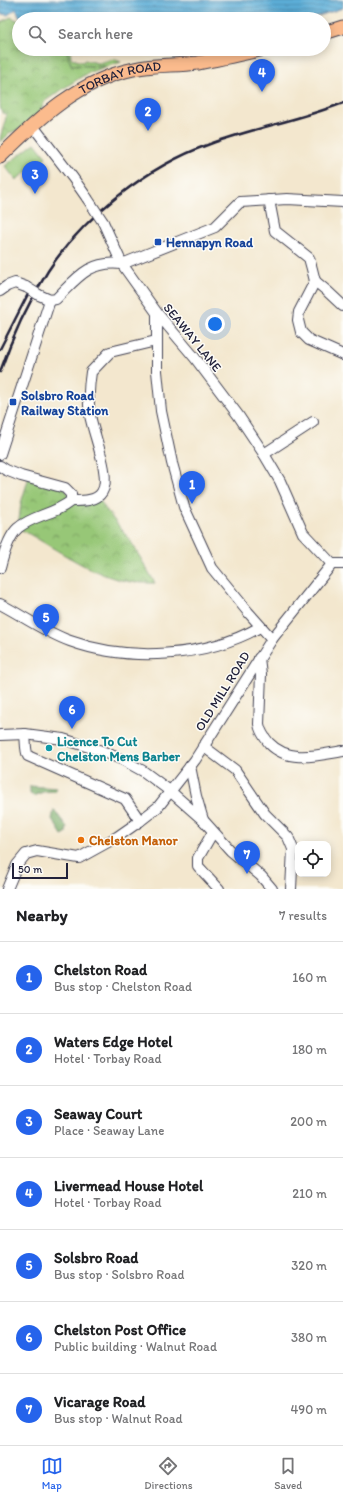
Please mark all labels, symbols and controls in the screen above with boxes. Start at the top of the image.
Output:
search box [12,12,331,56]
icon: search [26,23,48,45]
text: Search here [58,25,133,43]
street label: TORBAY ROAD [76,58,162,97]
pin: 4 [249,59,275,92]
pin: 2 [135,98,161,131]
pin: 3 [22,161,48,194]
place label: Hennapyn Road [166,235,254,251]
marker: Hennapyn Road [153,237,163,247]
street label: SEAWAY LANE [161,300,225,374]
your location [205,314,225,334]
place label: Solsbro Road Railway Station [21,388,109,419]
marker: Solsbro Road Railway Station [8,397,18,407]
pin: 1 [179,471,205,504]
pin: 5 [33,604,59,637]
street label: OLD MILL ROAD [192,648,253,734]
pin: 6 [59,696,85,729]
place label: Licence To Cut Chelston Mens Barber [57,734,181,764]
marker: Licence To Cut Chelston Mens Barber [44,743,54,753]
place label: Chelston Manor [89,833,178,848]
marker: Chelston Manor [76,835,86,845]
pin: 7 [234,841,260,874]
map controls [295,841,331,877]
button: locate [295,841,331,877]
scale bar [12,861,68,880]
text: 50 m [18,863,42,876]
text: Nearby [16,905,68,925]
text: 7 results [279,908,327,923]
text: Chelston Road [54,961,147,979]
text: 1 [26,970,32,985]
text: 160 m [292,970,327,985]
text: Bus stop · Chelston Road [54,979,192,994]
text: Waters Edge Hotel [54,1033,172,1051]
text: 2 [26,1042,32,1057]
text: 180 m [292,1042,327,1057]
text: Hotel · Torbay Road [54,1051,162,1066]
text: Seaway Court [54,1105,143,1123]
text: 3 [25,1114,33,1129]
text: 200 m [290,1114,327,1129]
text: Place · Seaway Lane [54,1123,164,1138]
text: Livermead House Hotel [54,1177,203,1195]
text: 4 [25,1186,33,1201]
text: 210 m [292,1186,327,1201]
text: Hotel · Torbay Road [54,1195,162,1210]
text: Solsbro Road [54,1249,138,1267]
text: 5 [26,1258,32,1273]
text: 320 m [291,1258,327,1273]
text: Bus stop · Solsbro Road [54,1267,185,1282]
text: Chelston Post Office [54,1321,186,1339]
text: 6 [26,1330,32,1345]
text: 380 m [291,1330,327,1345]
text: Public building · Walnut Road [54,1339,217,1354]
text: Vicarage Road [54,1393,146,1411]
text: 7 [26,1402,32,1417]
text: 490 m [291,1402,327,1417]
text: Bus stop · Walnut Road [54,1411,183,1426]
tab: Map [41,1455,63,1492]
tab: Directions [144,1455,193,1492]
tab: Saved [274,1455,302,1492]

